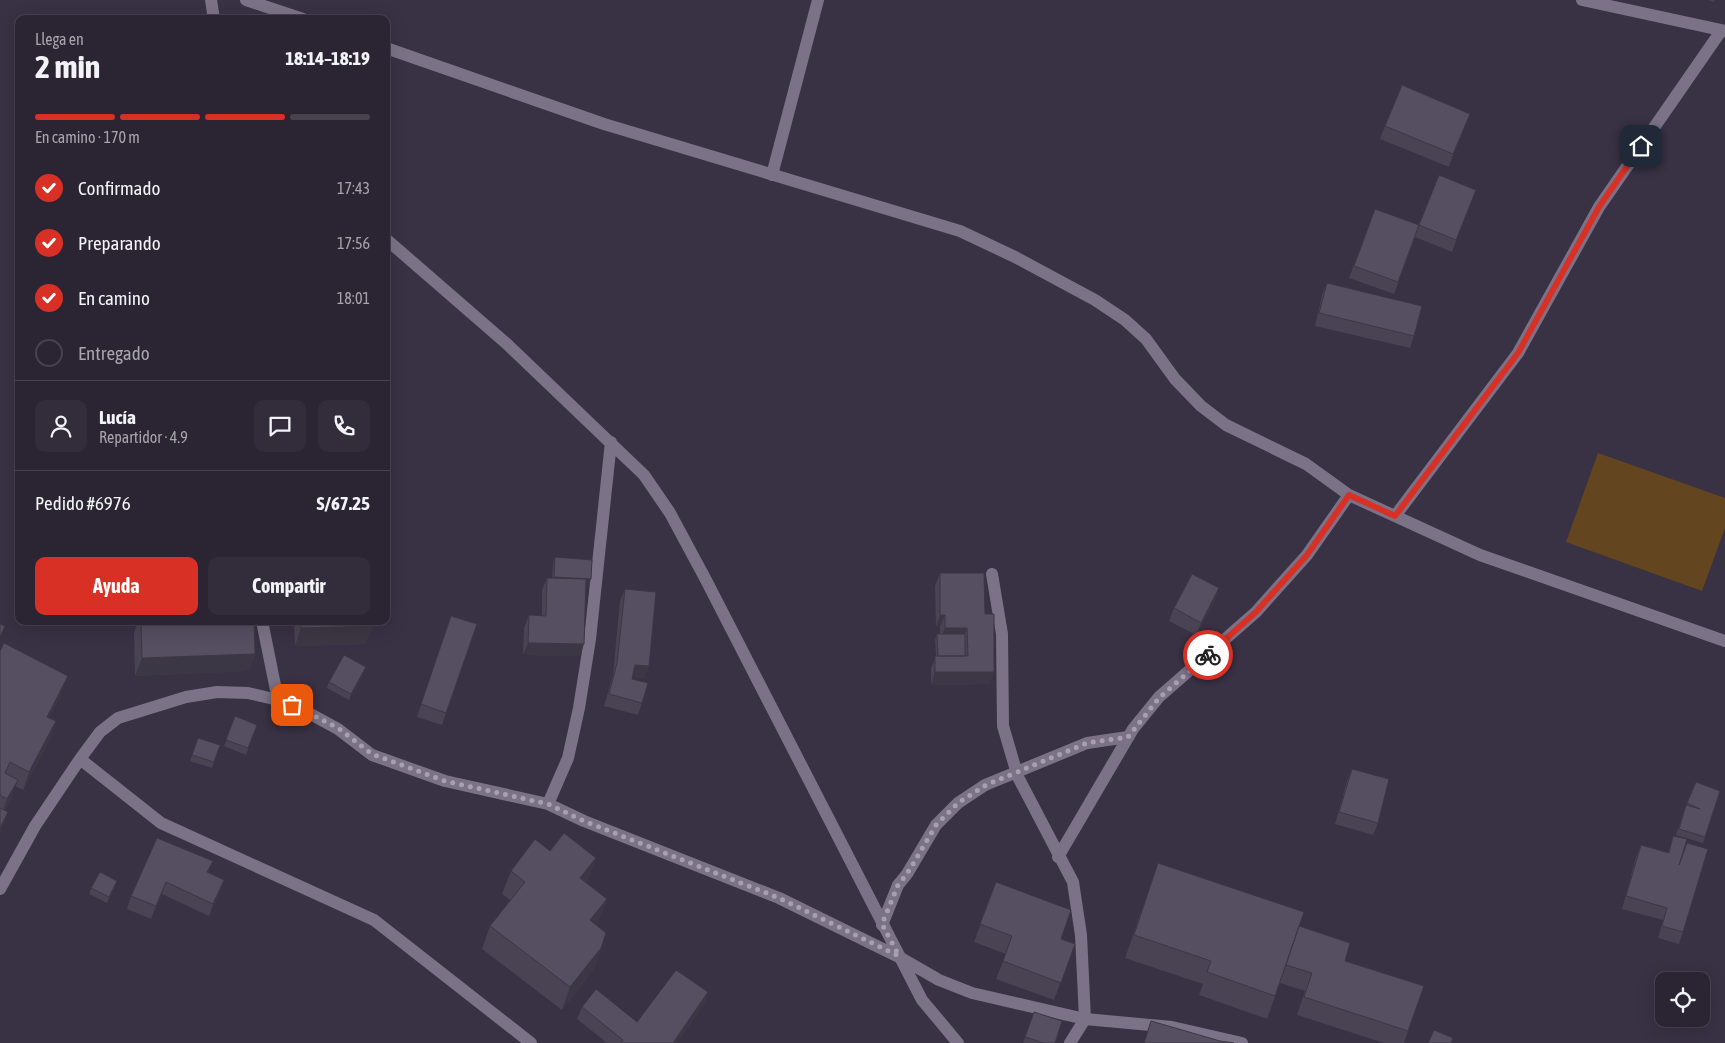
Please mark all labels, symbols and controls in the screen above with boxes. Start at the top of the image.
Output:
text: Llega en [35,30,84,48]
text: 18:14–18:19 [285,47,370,69]
text: 2 min [35,48,100,85]
pin [1620,125,1662,167]
text: En camino · 170 m [35,128,140,146]
icon: home [1627,132,1655,160]
icon: check [35,174,63,202]
text: Confirmado [78,177,160,199]
text: 17:43 [337,179,370,197]
icon: check [35,229,63,257]
text: Preparando [78,232,161,254]
text: 17:56 [337,234,370,252]
icon: check [35,284,63,312]
text: En camino [78,287,150,309]
text: 18:01 [337,289,370,307]
text: Entregado [78,342,150,364]
button: person [35,400,87,452]
button: chat [254,400,306,452]
button: phone [318,400,370,452]
text: Lucía [99,406,136,428]
text: Repartidor · 4.9 [99,428,188,446]
text: Pedido #6976 [35,492,131,514]
text: S/67.25 [316,492,370,514]
button: Ayuda [35,557,198,615]
button: Compartir [208,557,370,615]
courier [1183,630,1233,680]
icon: bike [1194,641,1222,669]
pin [271,684,313,726]
icon: bag [278,691,306,719]
map controls [1655,972,1710,1027]
button: locate [1655,972,1710,1027]

